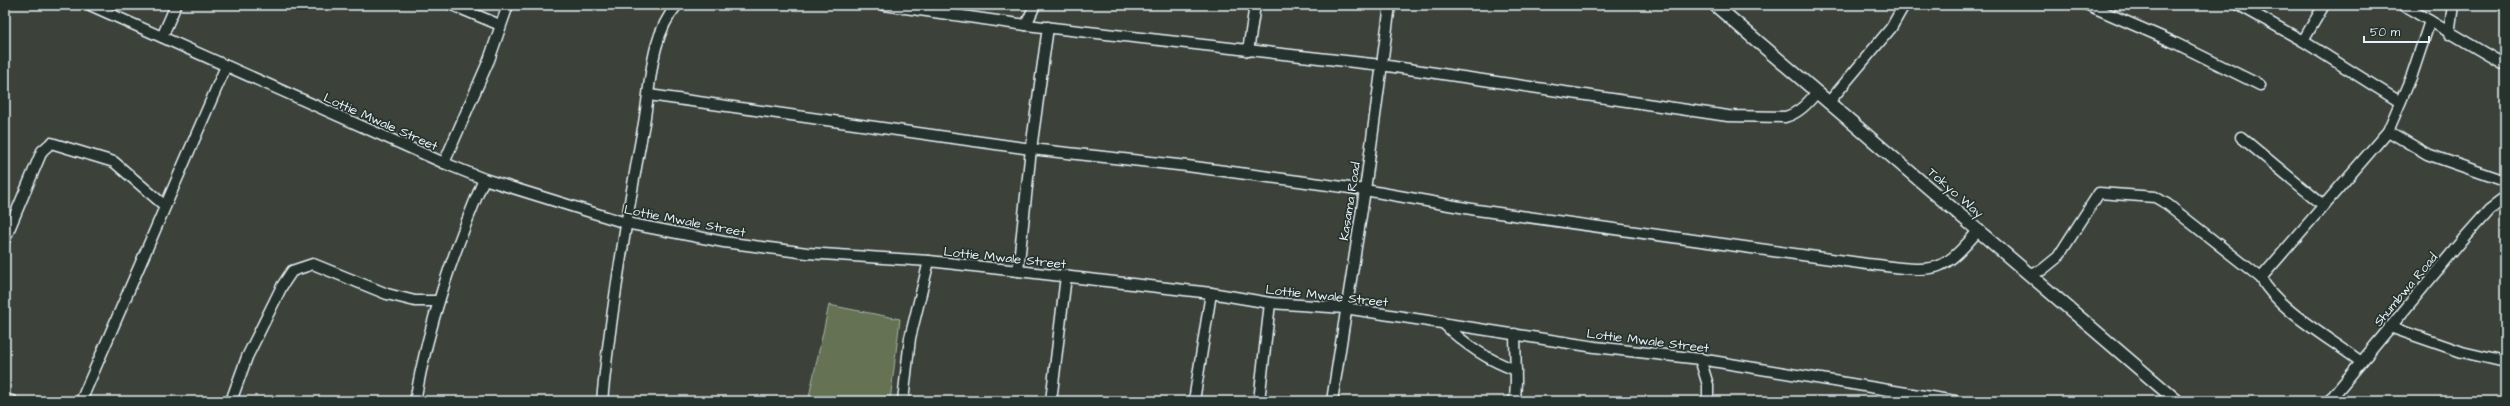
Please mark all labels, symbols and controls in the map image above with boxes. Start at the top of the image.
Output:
scale bar [2364,18,2429,44]
text: 50 m [2370,24,2401,41]
street label: Lottie Mwale Street [321,89,441,156]
street label: Kasama Road [1335,160,1365,242]
street label: Tokyo Way [1923,163,1987,223]
street label: Lottie Mwale Street [623,200,748,242]
street label: Lottie Mwale Street [943,243,1068,273]
street label: Shumbwa Road [2370,249,2442,330]
street label: Lottie Mwale Street [1265,281,1390,311]
street label: Lottie Mwale Street [1586,325,1711,358]

